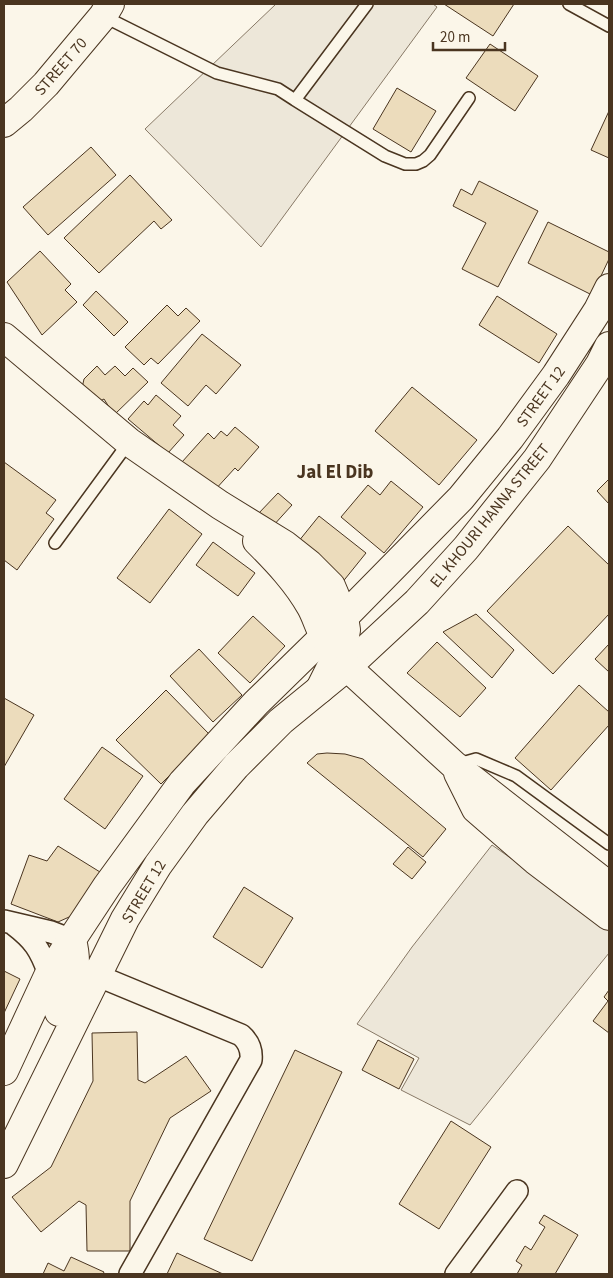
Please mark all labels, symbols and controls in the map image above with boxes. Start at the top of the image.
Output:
scale bar [433,20,506,52]
text: 20 m [440,27,470,48]
street label: STREET 70 [29,33,92,100]
street label: STREET 12 [511,362,570,432]
street label: EL KHOURI HANNA STREET [425,439,555,592]
district label: Jal El Dib [297,459,373,486]
street label: STREET 12 [116,856,171,927]

